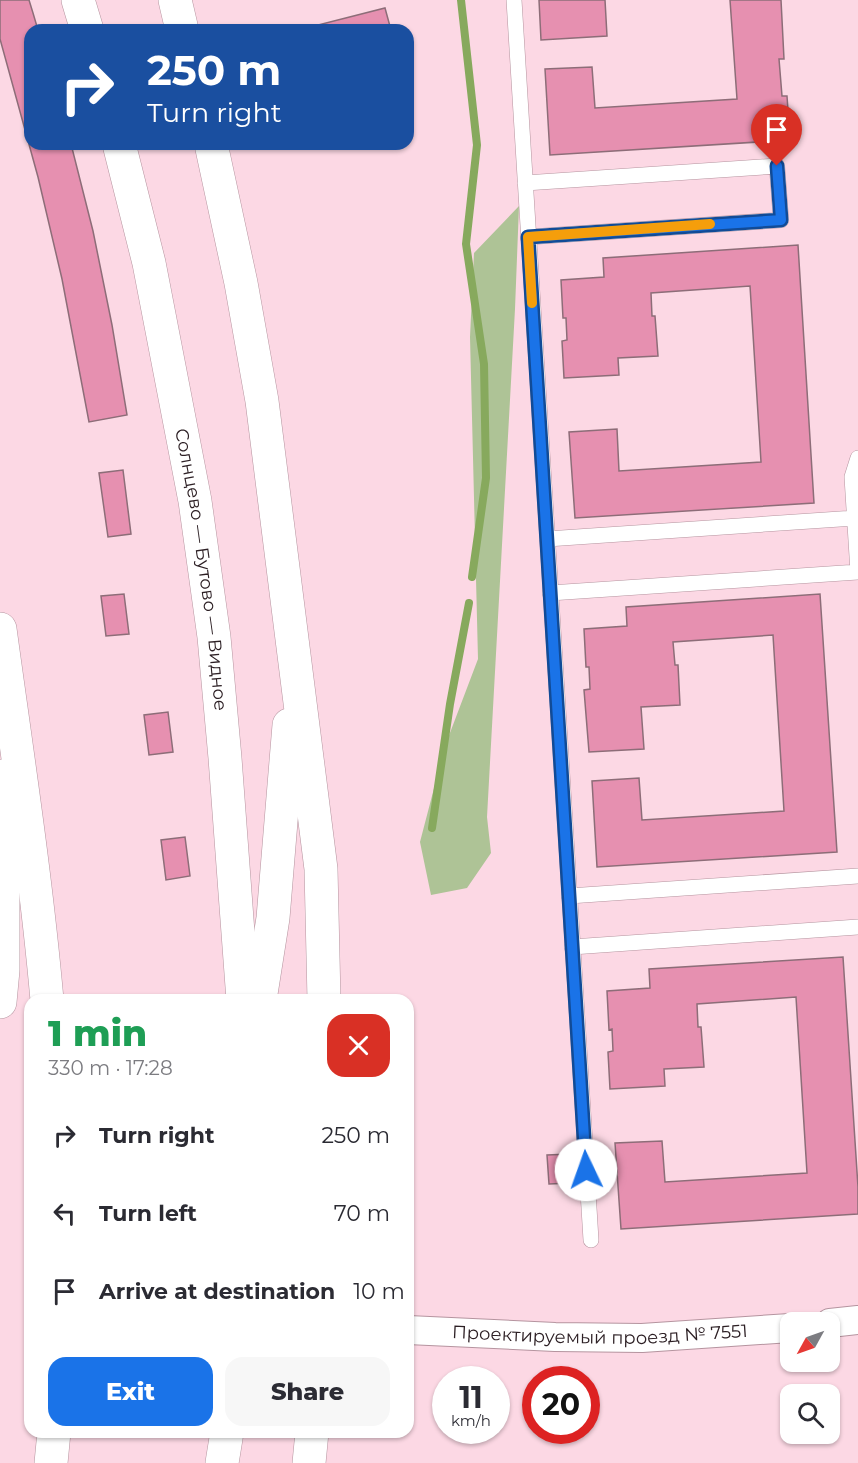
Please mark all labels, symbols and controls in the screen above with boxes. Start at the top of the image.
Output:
text: 250 m [147,44,281,96]
icon: right [48,48,126,126]
text: Turn right [147,96,282,129]
pin [751,104,802,166]
icon: arrive [760,113,793,146]
street label: Солнцево — Бутово — Видное [170,426,232,712]
text: 1 min [48,1011,147,1055]
button: close [327,1014,390,1077]
text: 330 m · 17:28 [48,1056,173,1080]
icon: right [48,1119,81,1152]
text: Turn right [99,1122,214,1149]
text: 250 m [321,1122,390,1149]
position arrow [554,1138,618,1202]
icon: left [48,1197,81,1230]
text: Turn left [99,1200,197,1227]
text: 70 m [334,1200,390,1227]
icon: arrive [48,1275,81,1308]
text: Arrive at destination [99,1278,335,1305]
text: 10 m [353,1278,405,1305]
north arrow [780,1312,840,1372]
map controls [780,1312,840,1444]
street label: Проектируемый проезд № 7551 [451,1320,748,1349]
button: Exit [48,1357,213,1426]
button: Share [225,1357,390,1426]
speed limit sign: 20 [522,1366,600,1444]
text: 11 [459,1379,483,1416]
button: search [780,1384,840,1444]
text: km/h [451,1411,491,1430]

